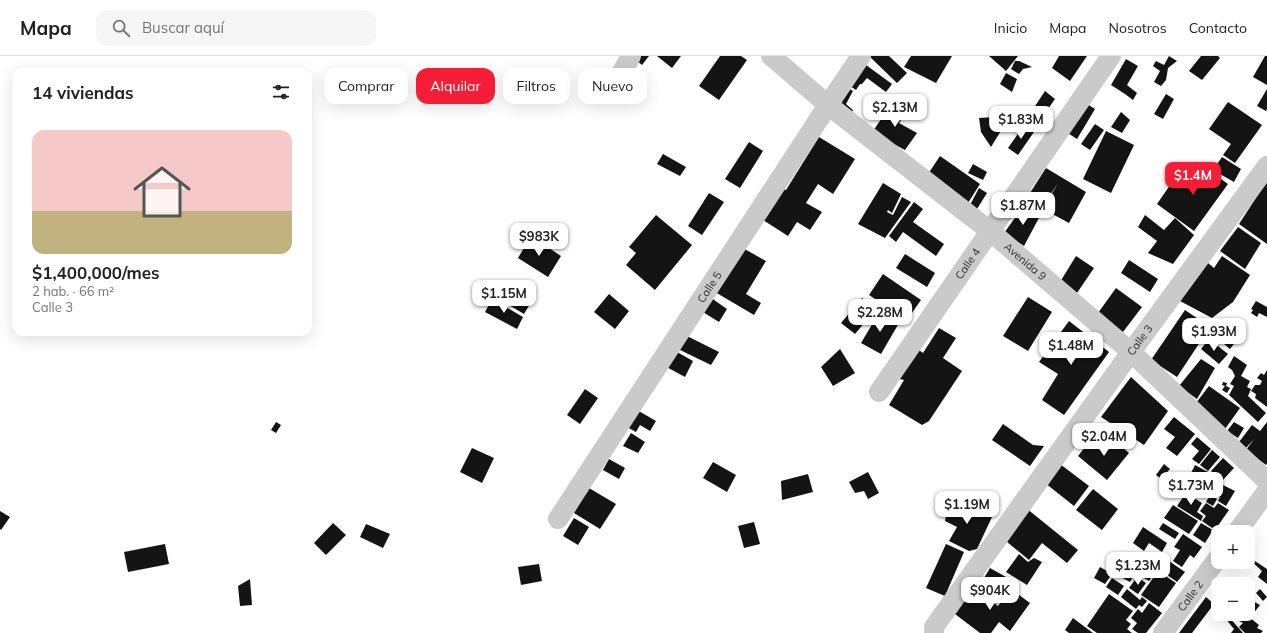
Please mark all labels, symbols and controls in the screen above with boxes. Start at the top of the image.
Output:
search box [96,10,376,46]
text: Mapa [20,16,72,40]
icon: search [110,17,132,39]
text: Buscar aquí [142,18,224,37]
text: Inicio [994,19,1027,37]
text: Mapa [1049,19,1087,37]
text: Nosotros [1109,19,1167,37]
text: Contacto [1189,19,1247,37]
chip: Comprar [324,68,408,104]
chip: Alquilar [416,68,495,104]
chip: Filtros [503,68,570,104]
chip: Nuevo [578,68,647,104]
icon: filters [270,81,292,103]
text: 14 viviendas [32,82,134,103]
pin: $2.13M [862,94,928,128]
text: $2.13M [872,99,918,115]
pin: $1.83M [988,106,1054,140]
text: $1.83M [998,111,1044,127]
icon: home [126,156,198,228]
pin: $1.4M [1165,162,1221,196]
text: $1.4M [1174,167,1212,183]
pin: $1.87M [990,192,1056,226]
text: $1.87M [1000,197,1046,213]
pin: $983K [511,223,567,257]
text: $983K [519,228,559,244]
street label: Avenida 9 [1001,239,1049,283]
street label: Calle 4 [952,245,983,282]
text: $1,400,000/mes [32,262,160,283]
street label: Calle 5 [694,268,725,305]
pin: $1.15M [471,280,537,314]
text: 2 hab. · 66 m² [32,283,114,299]
text: $1.15M [481,285,527,301]
text: Calle 3 [32,299,73,315]
pin: $2.28M [847,299,913,333]
text: $2.28M [857,304,903,320]
pin: $1.93M [1181,318,1247,352]
street label: Calle 3 [1124,322,1156,358]
text: $1.93M [1191,323,1237,339]
pin: $1.48M [1038,332,1104,366]
text: $1.48M [1048,337,1094,353]
pin: $2.04M [1071,423,1137,457]
text: $2.04M [1081,428,1127,444]
pin: $1.73M [1158,472,1224,506]
text: $1.73M [1168,477,1214,493]
pin: $1.19M [934,491,1000,525]
text: $1.19M [944,496,990,512]
map controls [1211,525,1255,621]
button: + [1211,525,1255,569]
pin: $1.23M [1105,552,1171,586]
text: $1.23M [1115,557,1161,573]
pin: $904K [962,577,1018,611]
street label: Calle 2 [1174,577,1206,614]
button: − [1211,577,1255,621]
text: $904K [970,582,1010,598]

